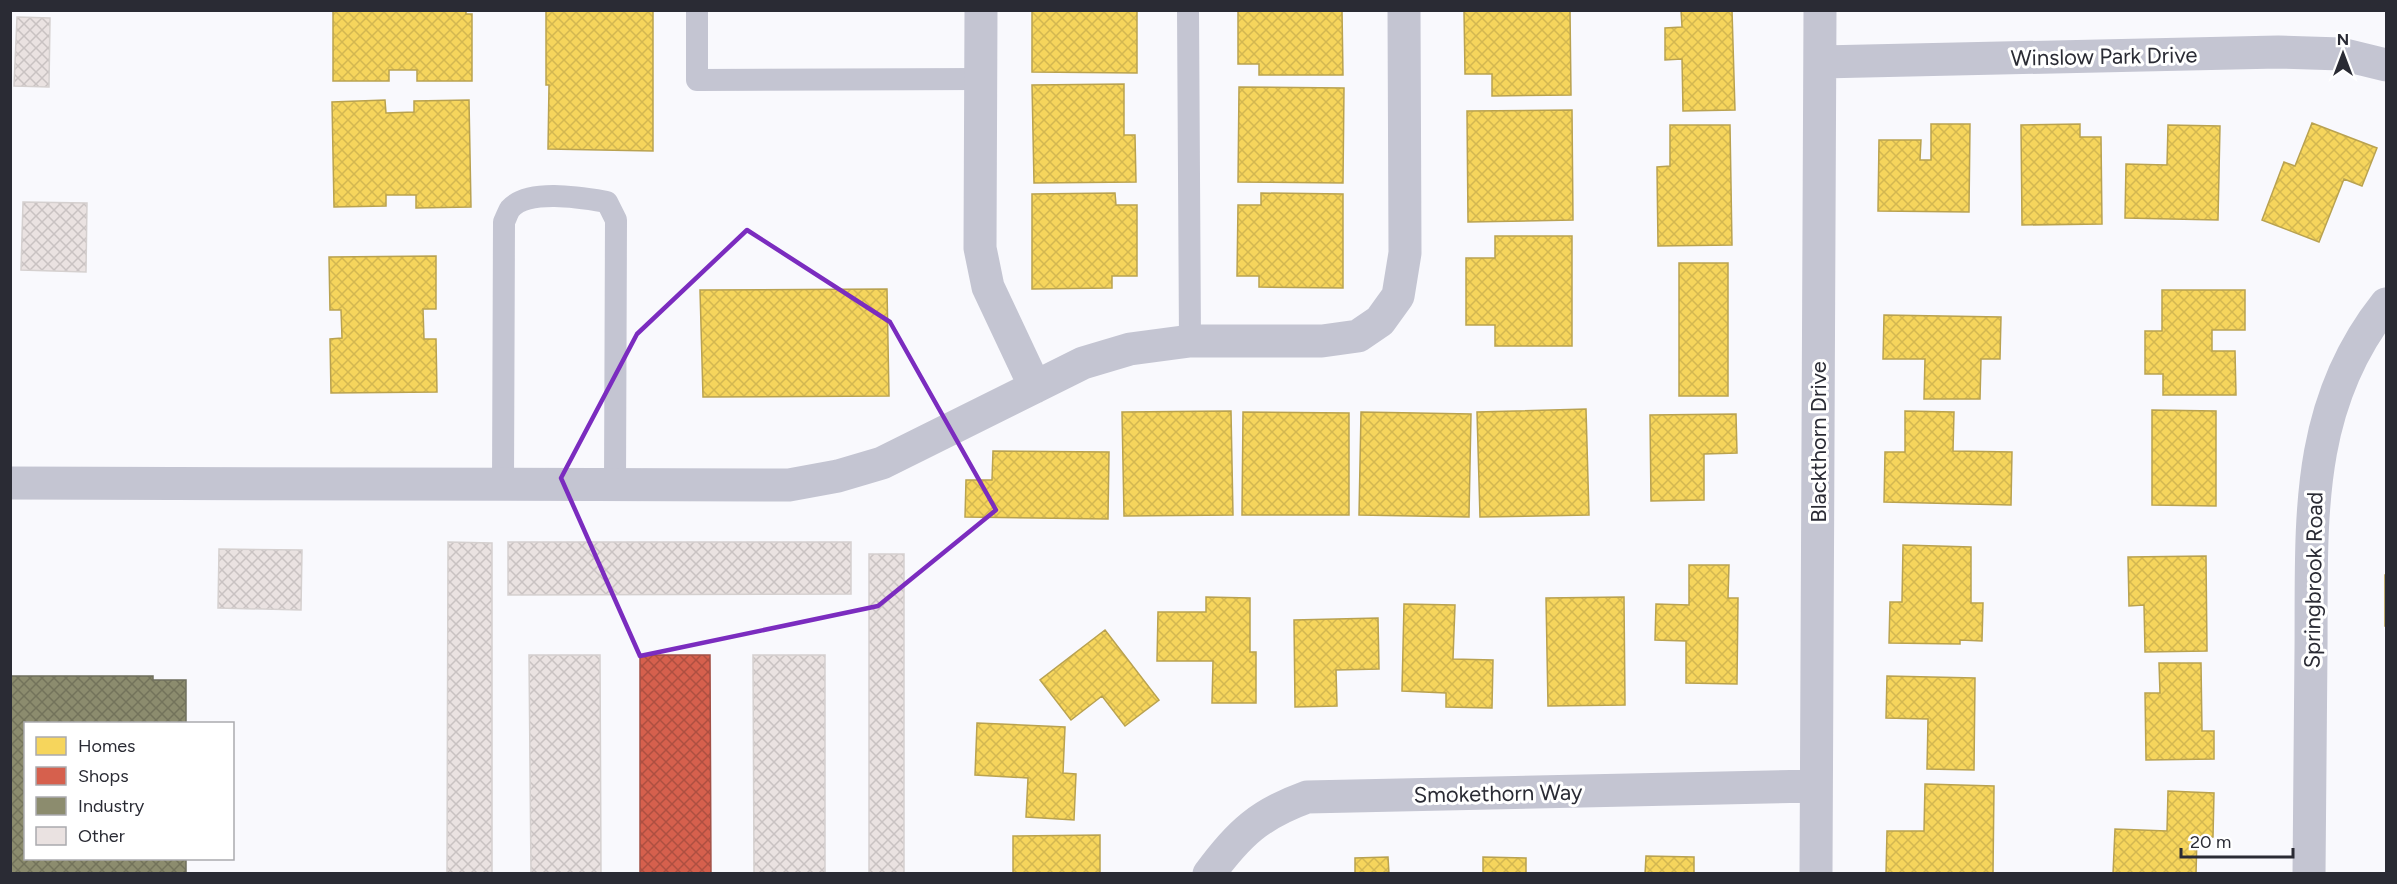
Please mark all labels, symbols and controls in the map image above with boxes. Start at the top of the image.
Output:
north arrow [2313,24,2373,84]
text: N [2337,30,2349,49]
street label: Winslow Park Drive [2010,41,2198,72]
street label: Blackthorn Drive [1805,361,1832,523]
street label: Springbrook Road [2298,491,2329,669]
legend [24,722,234,860]
text: Homes [78,735,136,757]
text: Shops [78,765,129,787]
street label: Smokethorn Way [1413,779,1583,808]
text: Industry [78,795,145,817]
scale bar [2181,821,2294,859]
text: Other [78,825,125,847]
text: 20 m [2190,831,2231,853]

